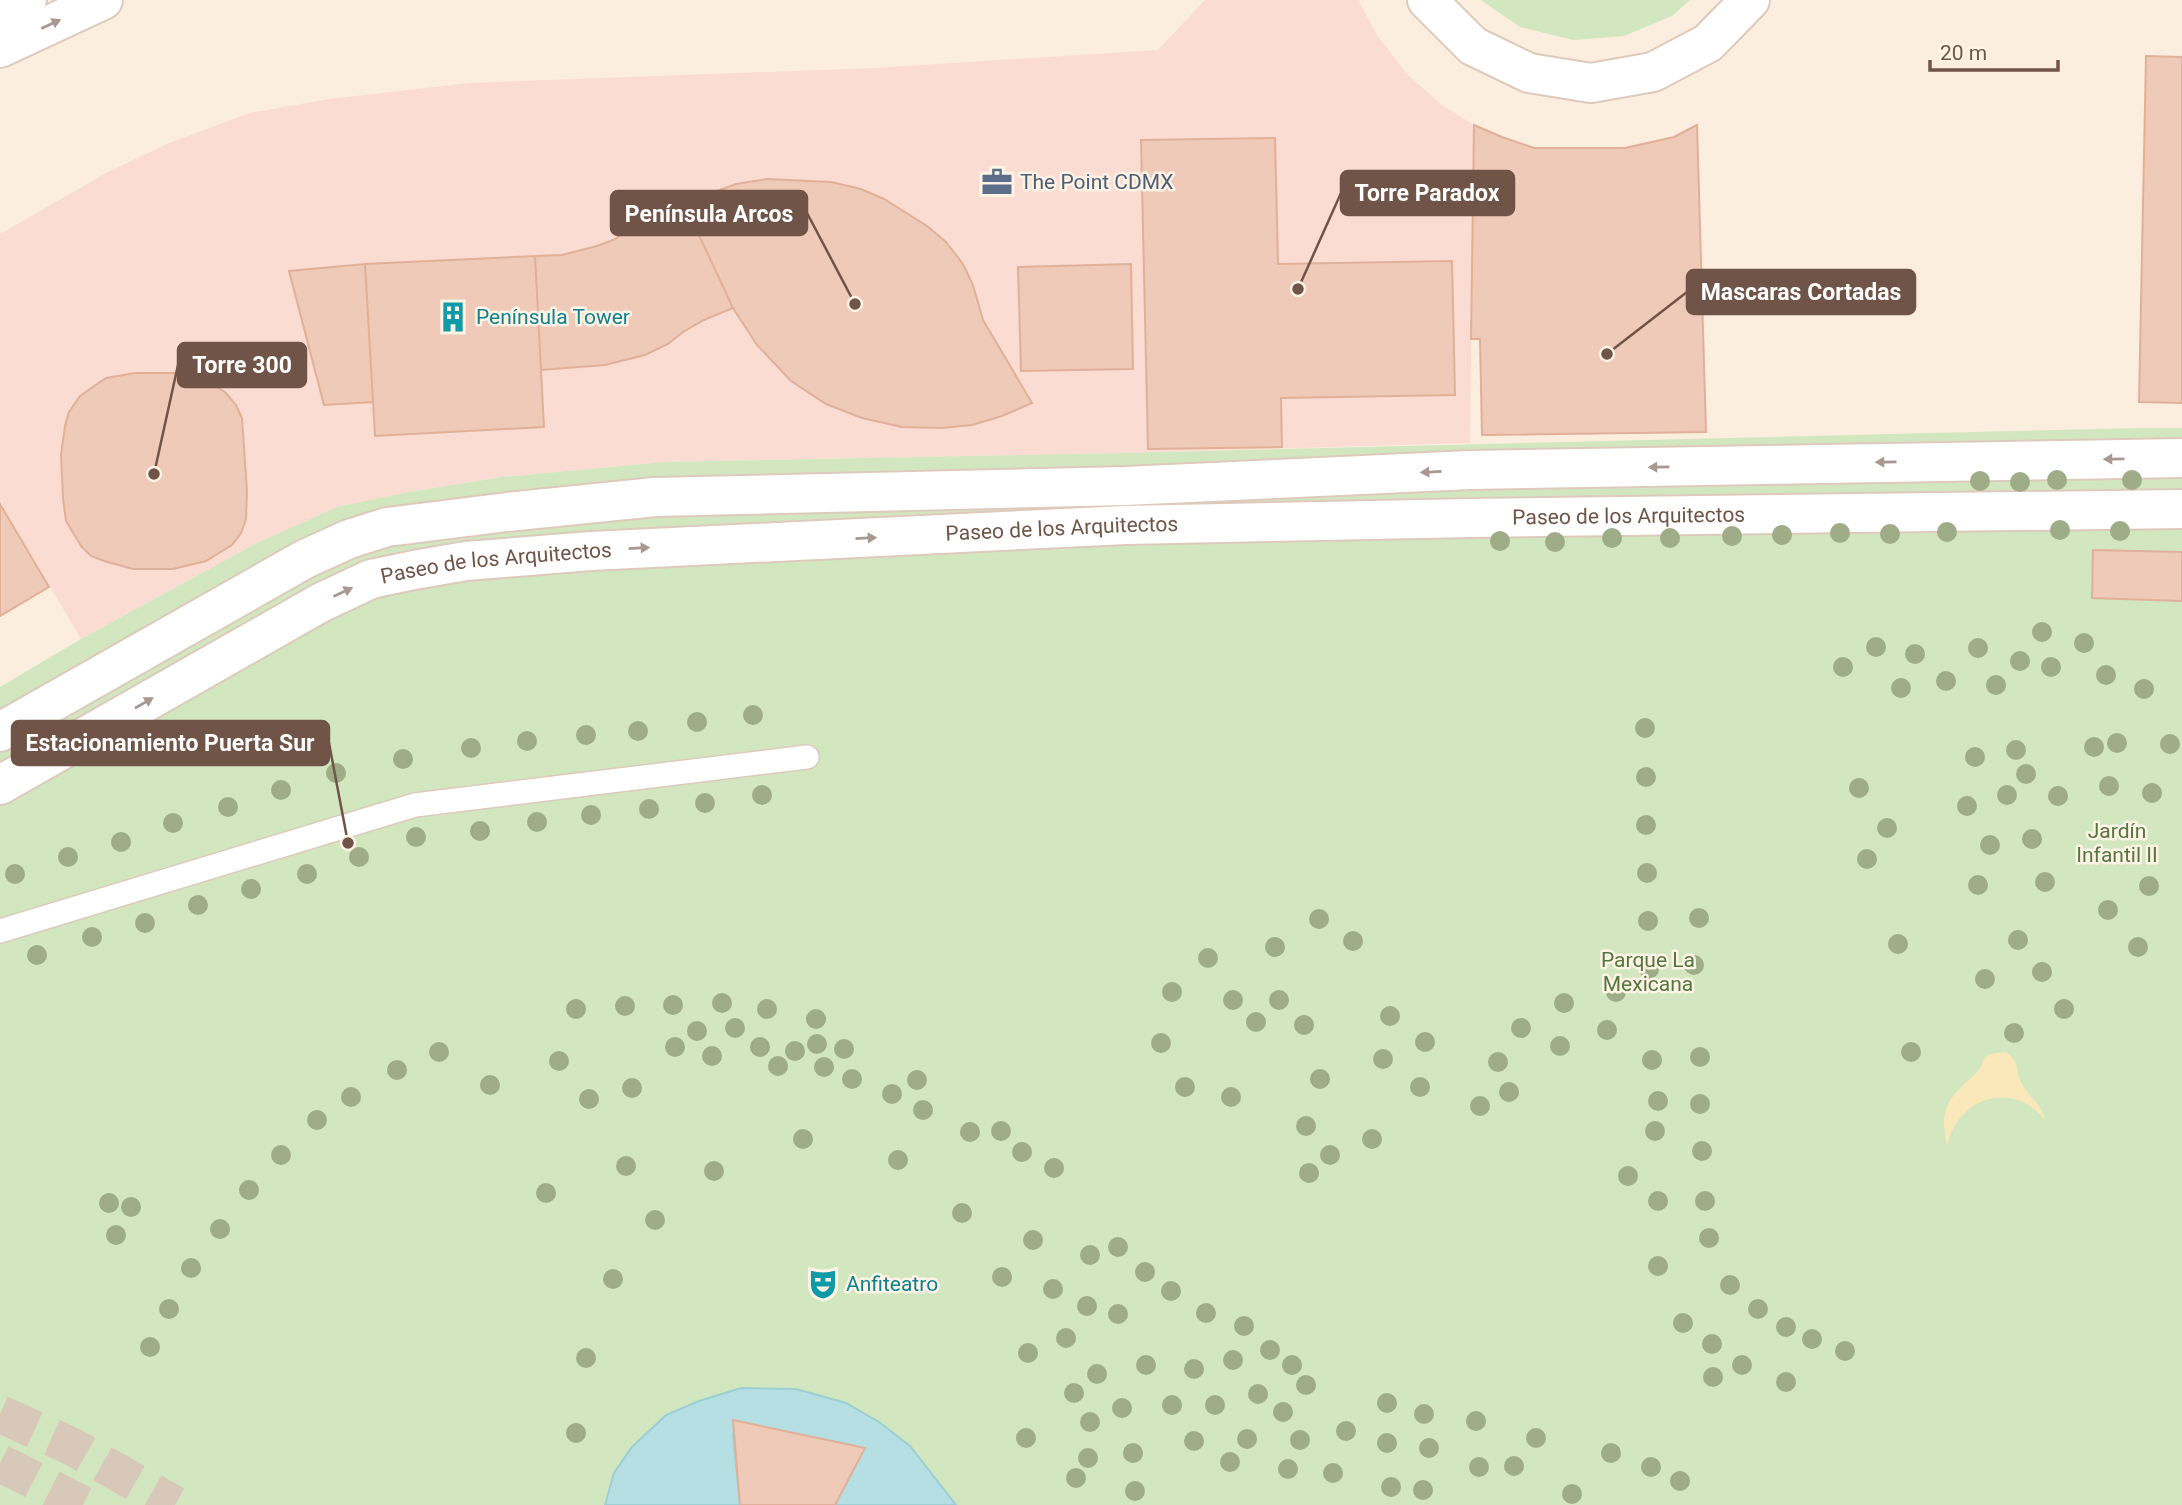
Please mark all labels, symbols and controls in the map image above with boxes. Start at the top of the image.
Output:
one-way arrow [41,18,61,30]
scale bar [1930,28,2058,72]
text: 20 m [1940,41,1987,65]
office icon: The Point CDMX [980,165,1014,199]
place label: The Point CDMX [1020,170,1173,194]
callout: Torre Paradox [1341,171,1514,215]
text: Torre Paradox [1355,180,1500,207]
callout: Península Arcos [611,191,807,235]
text: Península Arcos [625,201,793,228]
callout: Mascaras Cortadas [1687,270,1915,314]
text: Mascaras Cortadas [1701,279,1901,306]
building icon: Península Tower [436,300,470,334]
place label: Península Tower [476,305,630,329]
callout: Torre 300 [178,343,306,387]
text: Torre 300 [192,352,292,379]
one-way arrow [2103,453,2125,465]
one-way arrow [1875,457,1897,468]
one-way arrow [1648,461,1670,472]
one-way arrow [1420,467,1442,478]
street label: Paseo de los Arquitectos [1512,503,1745,529]
street label: Paseo de los Arquitectos [945,512,1178,546]
one-way arrow [855,532,877,543]
street label: Paseo de los Arquitectos [378,538,612,589]
one-way arrow [628,543,650,554]
one-way arrow [333,587,353,598]
one-way arrow [135,697,154,709]
callout: Estacionamiento Puerta Sur [12,721,329,765]
text: Estacionamiento Puerta Sur [26,730,315,757]
park label: Jardín Infantil II [2076,819,2158,867]
park label: Parque La Mexicana [1601,948,1695,996]
theatre icon: Anfiteatro [806,1267,840,1301]
place label: Anfiteatro [846,1272,938,1296]

